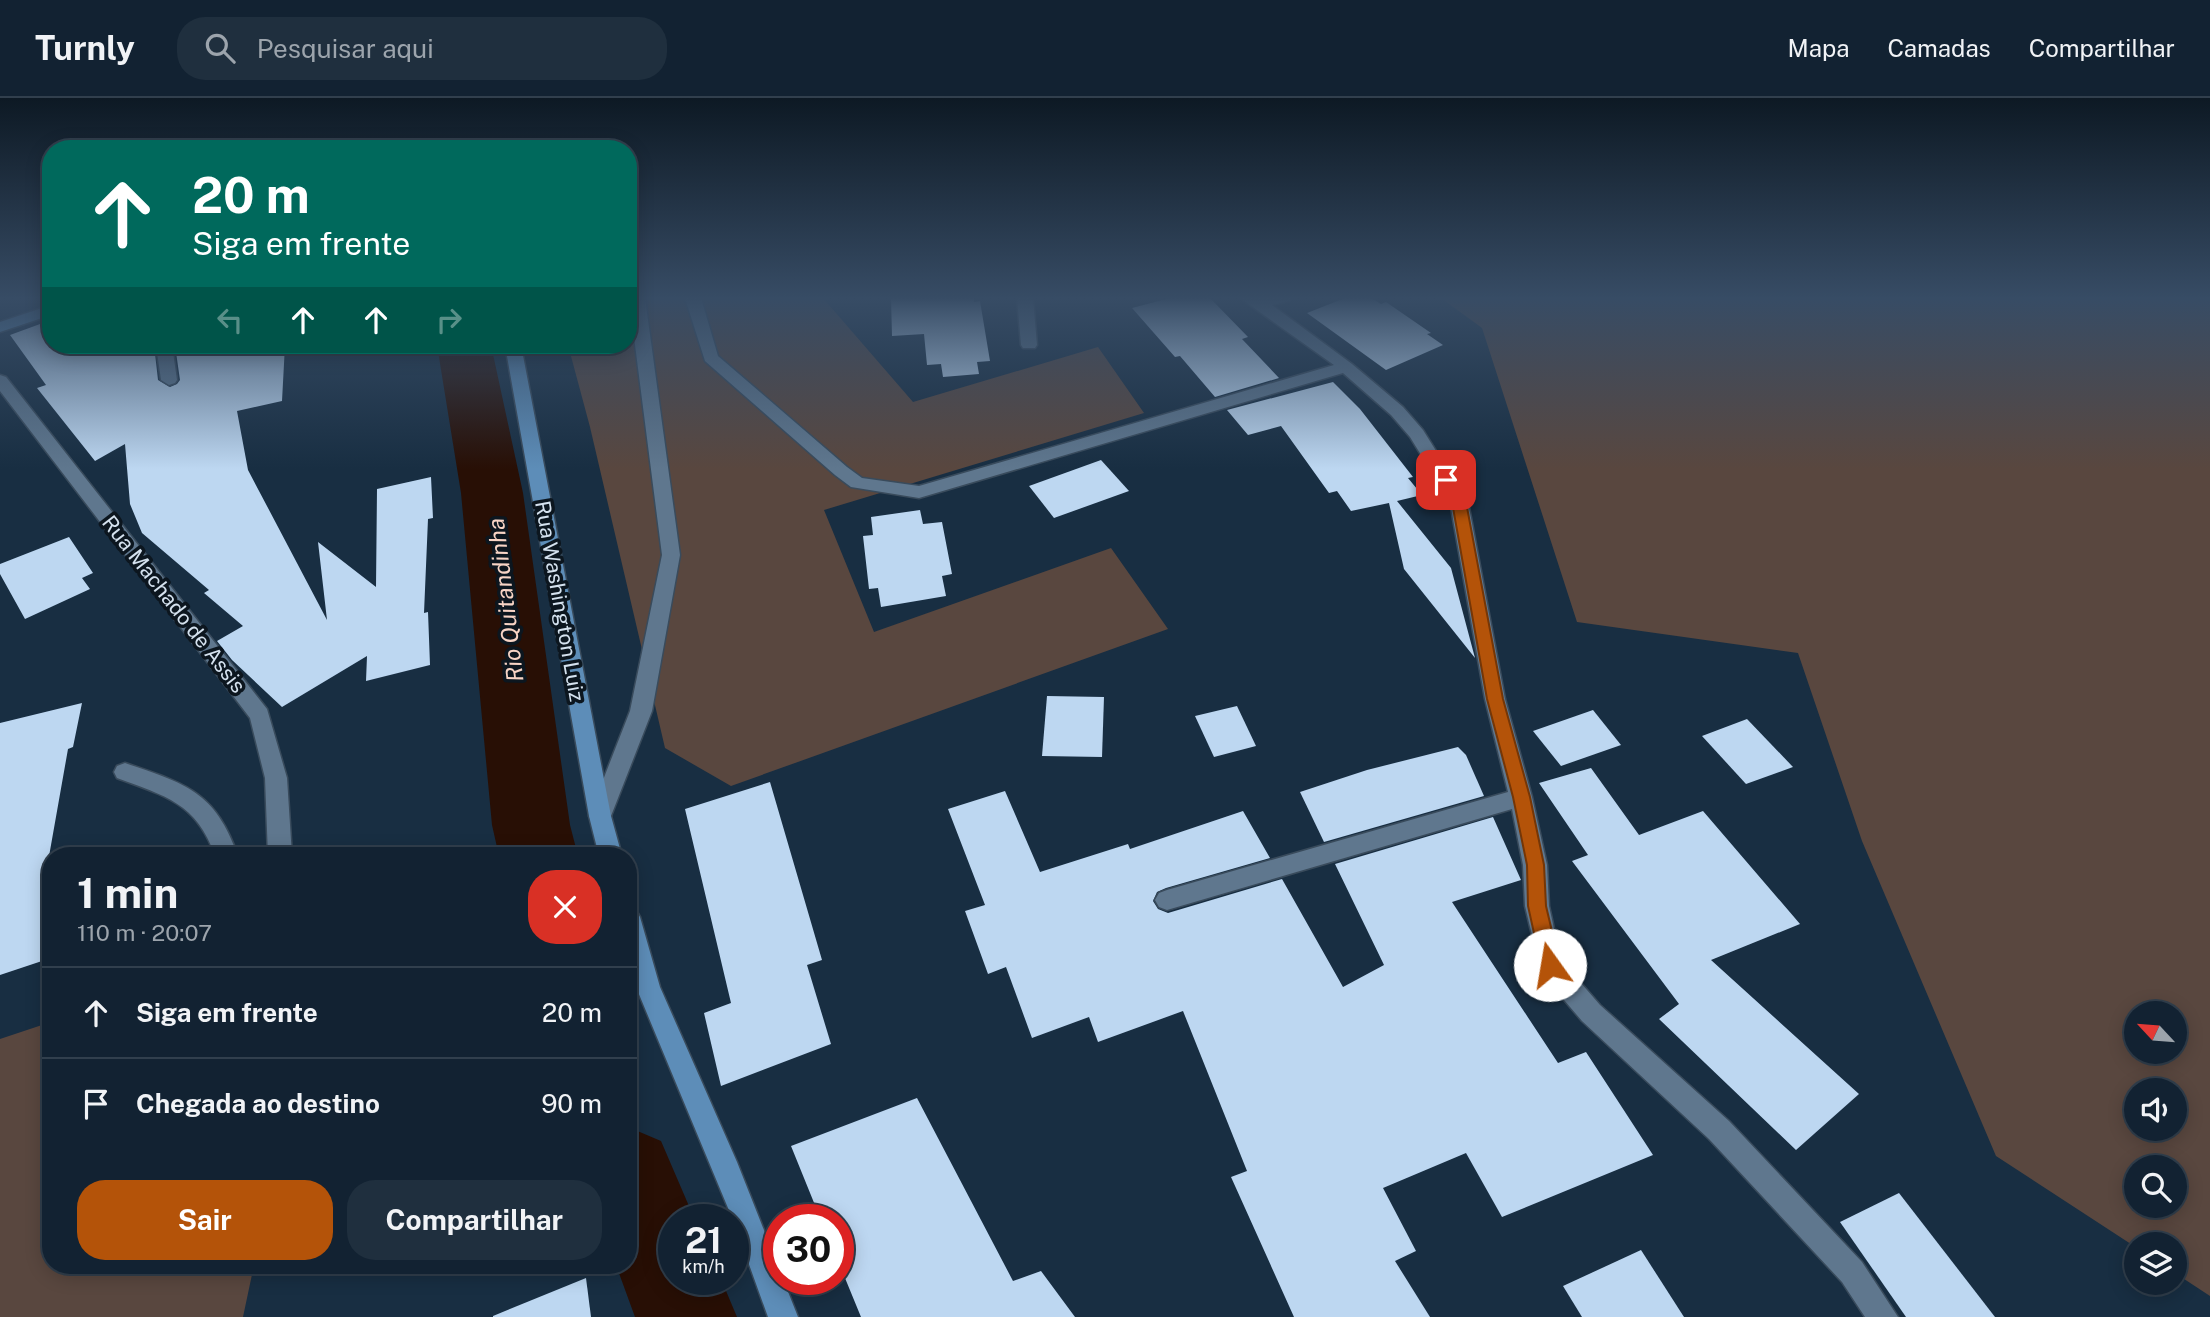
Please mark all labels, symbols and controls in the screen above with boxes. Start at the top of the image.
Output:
search box [177,17,667,80]
text: Turnly [35,29,135,67]
icon: search [201,29,239,67]
text: Pesquisar aqui [257,33,434,64]
text: Mapa [1788,34,1849,62]
text: Camadas [1887,34,1991,62]
text: Compartilhar [2029,34,2175,62]
text: 20 m [192,166,310,224]
icon: ahead [77,168,168,259]
text: Siga em frente [192,225,410,262]
icon: left [211,301,249,339]
icon: ahead [284,301,322,339]
icon: ahead [357,301,395,339]
icon: right [430,301,468,339]
pin [1416,450,1476,510]
icon: arrive [1427,461,1465,499]
street label: Rua Washington Luiz [530,499,590,703]
street label: Rua Machado de Assis [97,510,251,698]
water label: Rio Quitandinha [482,517,528,683]
text: 1 min [77,868,178,917]
button: close [528,870,602,944]
text: 110 m · 20:07 [77,919,212,946]
position arrow [1513,928,1587,1002]
icon: ahead [77,994,115,1032]
text: Siga em frente [136,997,318,1028]
text: 20 m [542,997,602,1028]
north arrow [2124,1001,2188,1064]
map controls [2124,1001,2187,1295]
button: sound [2124,1078,2187,1141]
icon: arrive [77,1085,115,1123]
text: Chegada ao destino [136,1088,380,1119]
text: 90 m [541,1088,602,1119]
button: search [2124,1155,2187,1218]
button: Sair [77,1180,333,1260]
button: Compartilhar [347,1180,602,1260]
speed limit sign: 30 [763,1204,854,1295]
text: 21 [685,1220,722,1261]
button: layers [2124,1232,2187,1295]
text: km/h [682,1256,725,1277]

